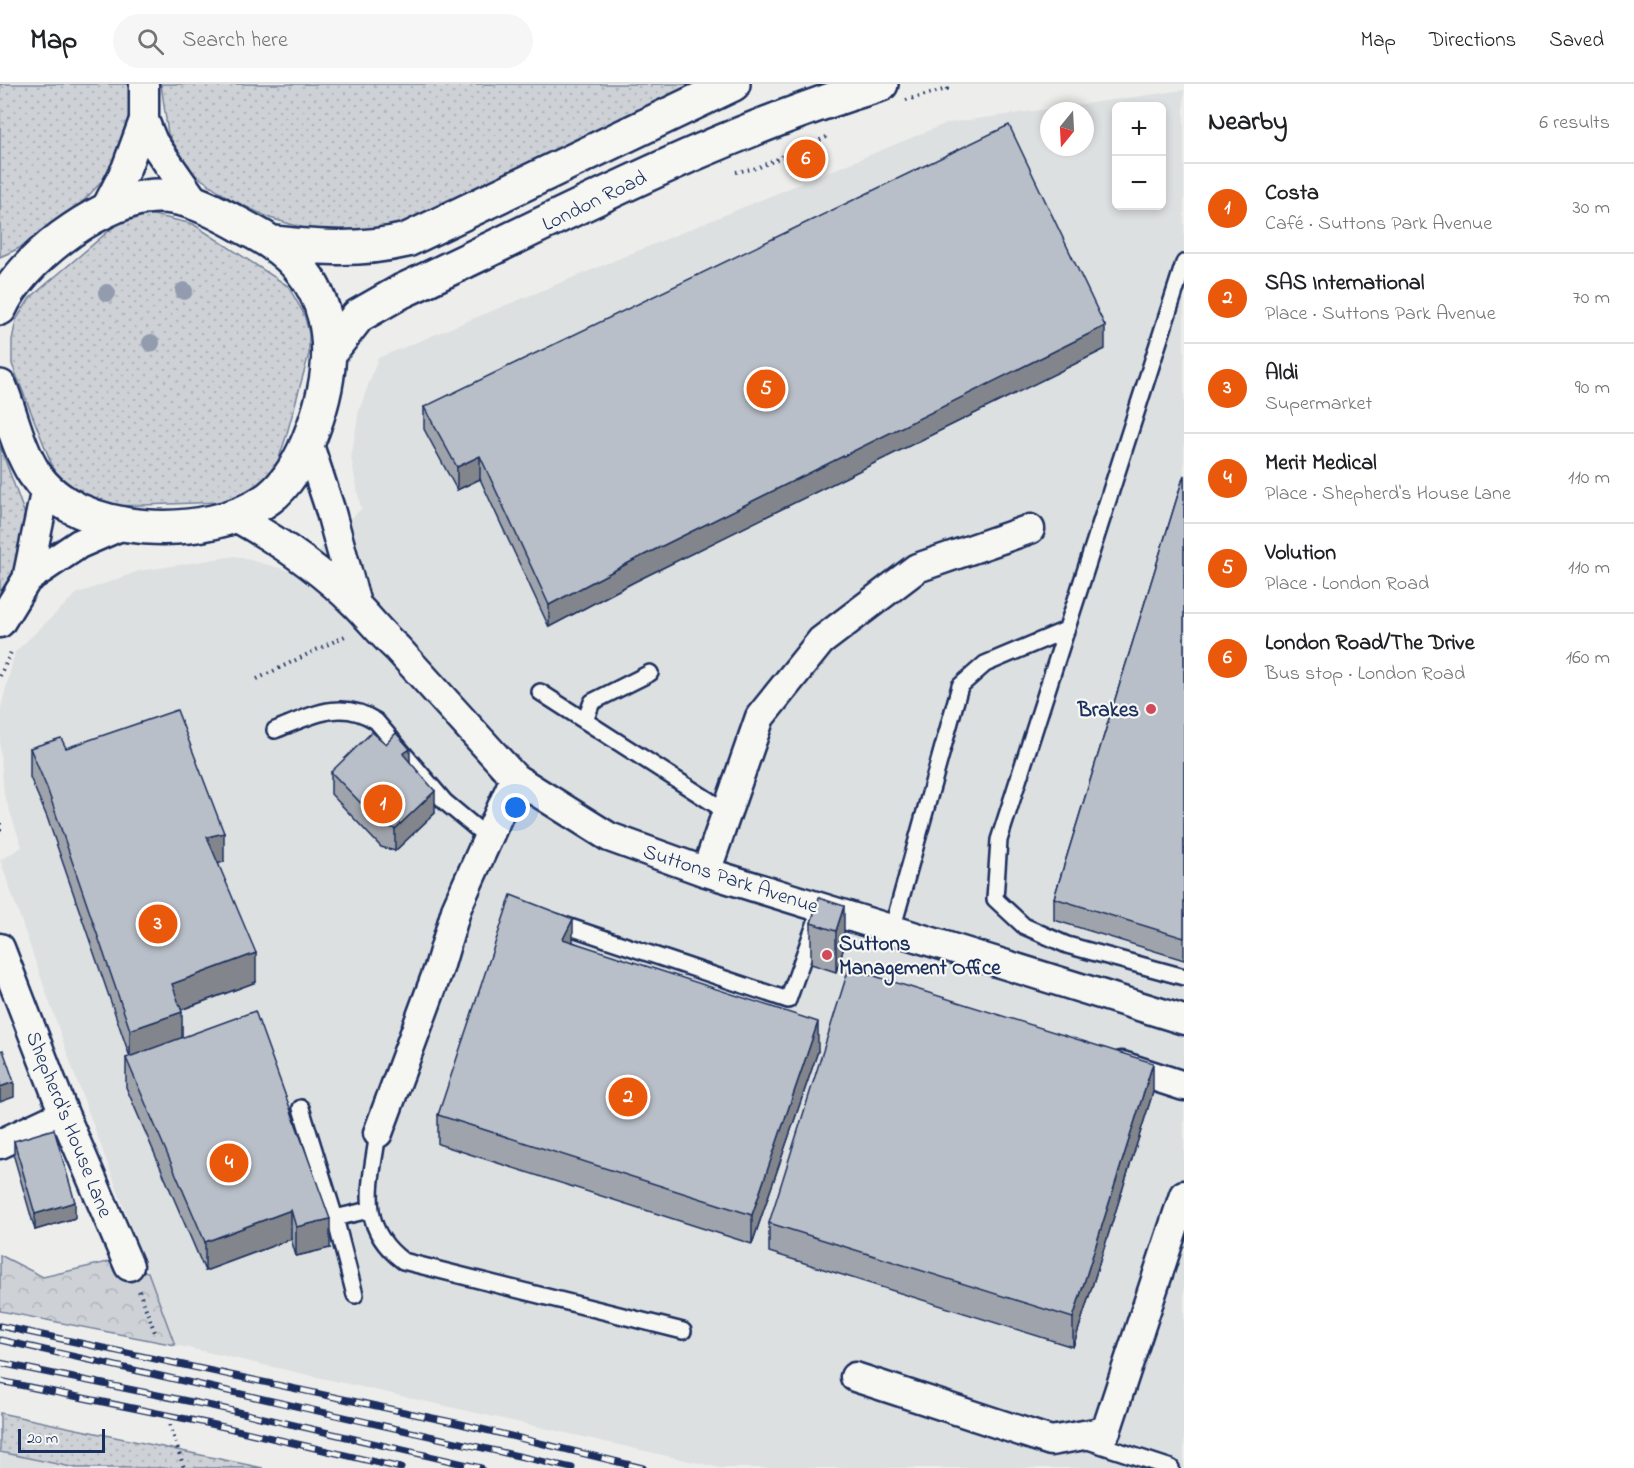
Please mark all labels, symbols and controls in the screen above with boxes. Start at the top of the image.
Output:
search box [113,14,533,68]
text: Map [30,21,77,62]
icon: search [134,25,167,58]
text: Search here [182,25,288,57]
text: Map [1360,26,1396,56]
text: Directions [1429,26,1516,56]
text: Saved [1549,26,1604,56]
north arrow [1040,102,1094,156]
map controls [1112,102,1166,210]
button: + [1112,102,1166,156]
text: Nearby [1208,104,1287,142]
text: 6 results [1539,109,1610,138]
pin: 6 [786,136,826,182]
button: − [1112,156,1166,210]
street label: London Road [537,163,652,240]
text: Costa [1265,178,1319,210]
text: 1 [1224,194,1231,223]
text: 30 m [1573,194,1610,223]
text: Café · Suttons Park Avenue [1265,210,1492,239]
text: SAS International [1265,268,1424,300]
text: 2 [1223,284,1232,313]
text: 70 m [1573,284,1610,313]
text: Place · Suttons Park Avenue [1265,300,1496,329]
text: Aldi [1265,358,1299,390]
pin: 5 [746,366,786,412]
text: 3 [1223,374,1232,403]
text: 90 m [1575,374,1610,403]
text: Supermarket [1265,390,1372,419]
text: Merit Medical [1265,448,1377,480]
text: 4 [1223,464,1232,493]
text: 110 m [1568,464,1610,493]
text: Place · Shepherd's House Lane [1265,480,1511,509]
text: Volution [1265,538,1336,570]
text: 5 [1222,554,1233,583]
text: 110 m [1568,554,1610,583]
text: Place · London Road [1265,570,1429,599]
text: London Road/The Drive [1265,628,1475,660]
text: 6 [1223,644,1232,673]
text: 160 m [1566,644,1610,673]
text: Bus stop · London Road [1265,660,1465,689]
place label: Brakes [1077,696,1139,726]
marker: Brakes [1144,702,1158,716]
pin: 1 [364,782,403,826]
your location [501,793,530,822]
street label: Suttons Park Avenue [639,837,822,923]
pin: 3 [138,902,178,946]
place label: Suttons Management Office [839,930,1001,986]
marker: Suttons Management Office [820,948,834,962]
street label: Shepherd's House Lane [17,1027,120,1223]
pin: 2 [608,1074,648,1120]
pin: 4 [210,1140,248,1186]
scale bar [18,1426,105,1454]
text: 20 m [27,1427,58,1451]

